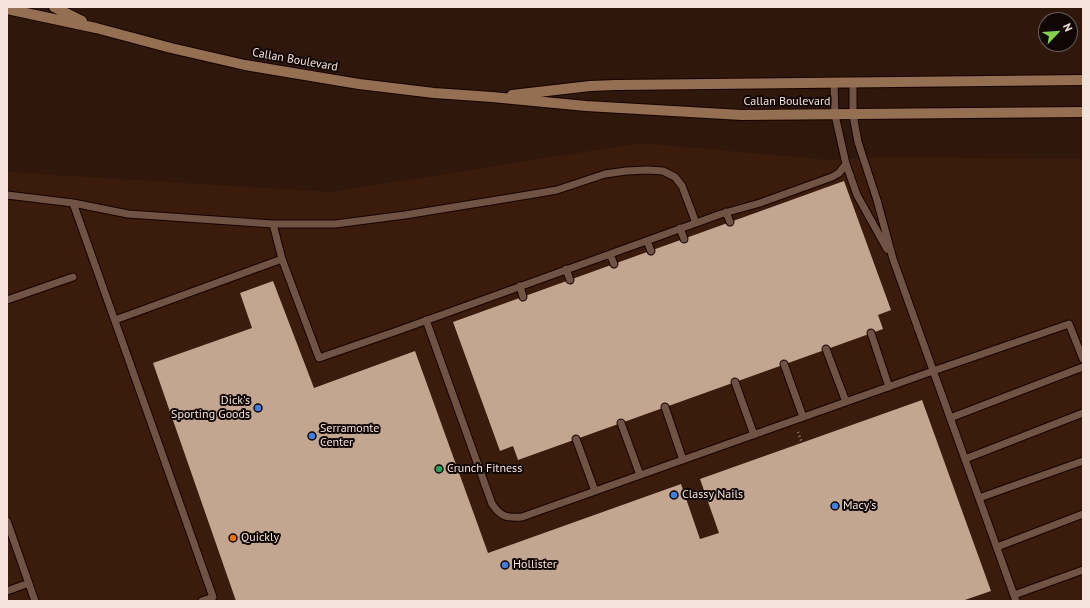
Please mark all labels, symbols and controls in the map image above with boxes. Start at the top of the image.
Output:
north arrow [1038,12,1078,52]
text: N [1060,21,1076,34]
street label: Callan Boulevard [251,45,339,75]
street label: Callan Boulevard [744,95,830,109]
place label: Dick's Sporting Goods [171,394,250,422]
marker: Dick's Sporting Goods [253,403,263,413]
place label: Serramonte Center [320,422,379,450]
marker: Serramonte Center [307,431,317,441]
place label: Crunch Fitness [447,462,522,476]
marker: Crunch Fitness [434,464,444,474]
place label: Classy Nails [682,488,743,502]
marker: Classy Nails [669,490,679,500]
place label: Macy's [843,499,876,513]
marker: Macy's [830,501,840,511]
place label: Quickly [241,531,279,545]
marker: Quickly [228,533,238,543]
place label: Hollister [513,558,557,572]
marker: Hollister [500,560,510,570]

